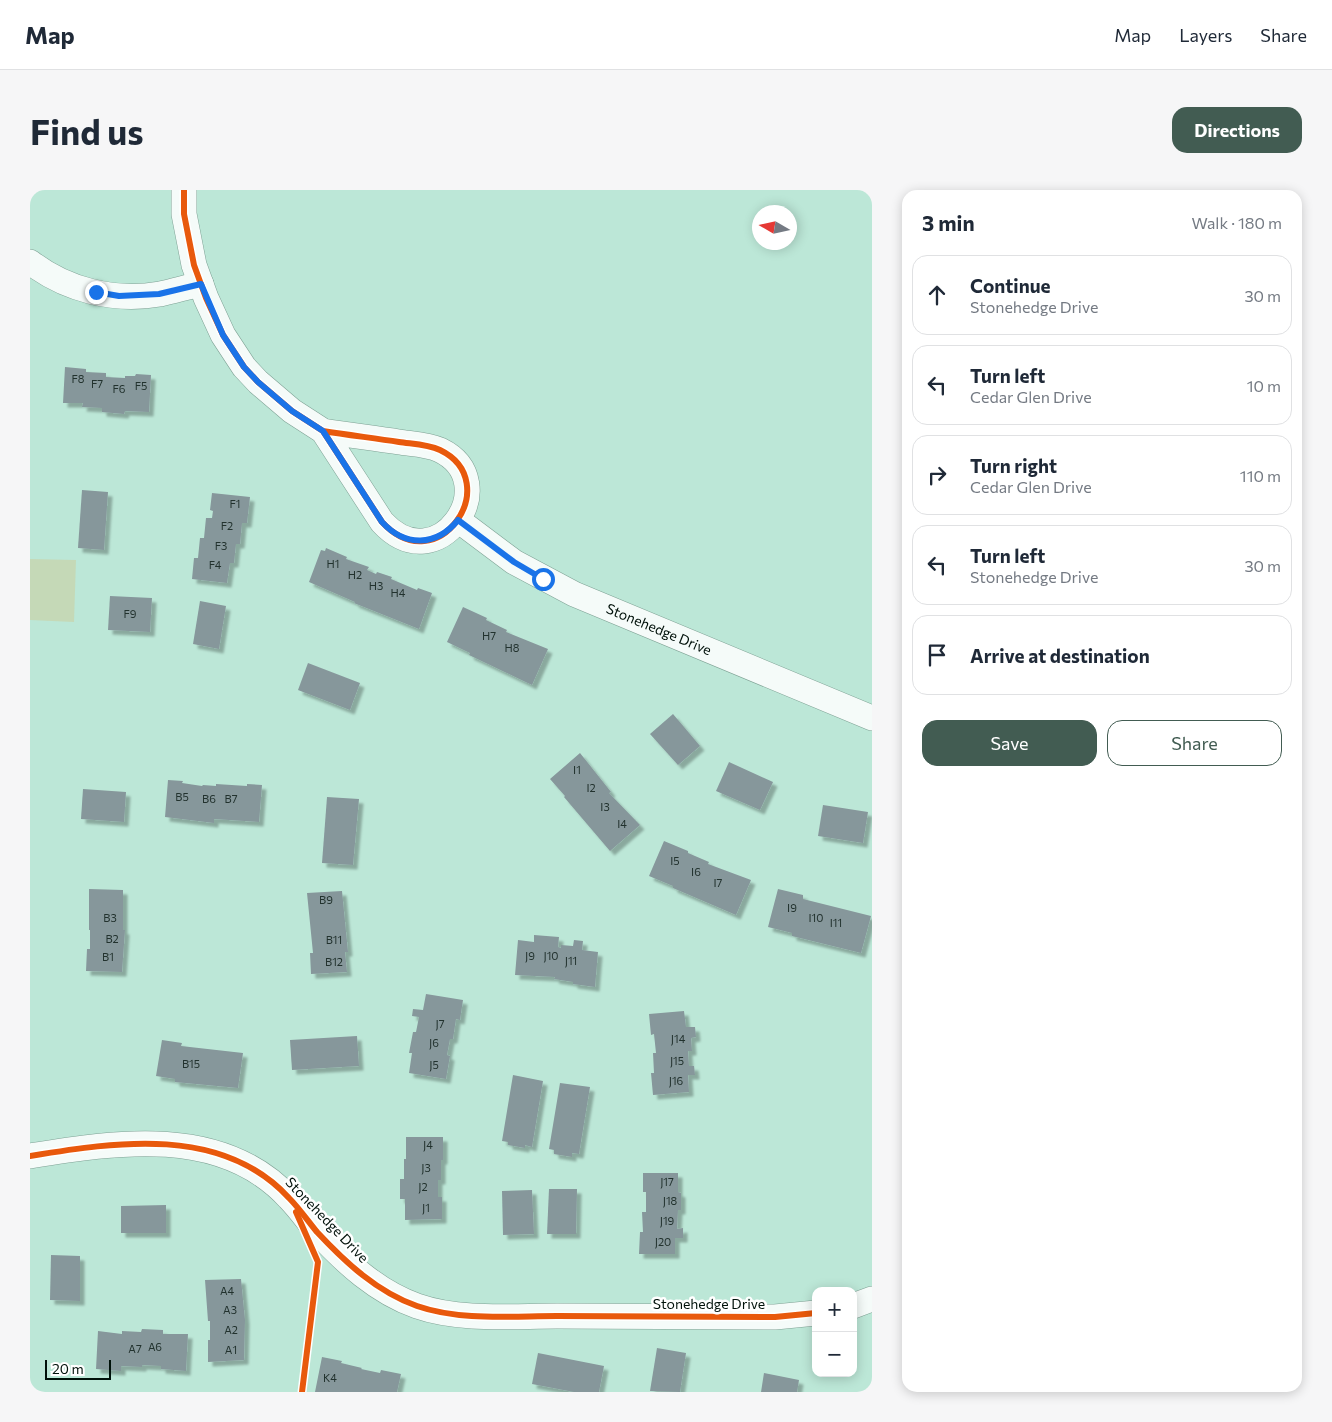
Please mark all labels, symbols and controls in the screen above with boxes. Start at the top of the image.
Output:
text: Map [25,20,75,49]
text: Map [1114,24,1151,46]
text: Layers [1179,24,1232,46]
text: Share [1260,24,1307,46]
button: Directions [1172,107,1302,153]
text: Find us [30,109,144,152]
north arrow [752,205,797,250]
text: 3 min [922,210,975,235]
text: Walk · 180 m [1192,213,1282,232]
text: Continue [970,274,1050,297]
route end [85,281,108,304]
icon: ahead [923,281,951,309]
text: 30 m [1244,286,1281,305]
text: Stonehedge Drive [970,297,1098,316]
text: Turn left [970,364,1045,387]
icon: left [923,371,951,399]
house number: F8 [72,372,85,385]
text: 10 m [1247,376,1281,395]
house number: F7 [91,377,103,390]
house number: F5 [135,379,147,392]
house number: F6 [113,382,126,395]
text: Cedar Glen Drive [970,387,1092,406]
text: Turn right [970,454,1057,477]
icon: right [923,461,951,489]
text: 110 m [1240,466,1281,485]
text: Cedar Glen Drive [970,477,1092,496]
house number: F1 [229,497,241,510]
house number: F2 [221,519,233,532]
house number: F3 [215,539,227,552]
text: Turn left [970,544,1045,567]
icon: left [923,551,951,579]
text: 30 m [1244,556,1281,575]
house number: H1 [327,557,339,570]
house number: F4 [209,558,222,571]
text: Stonehedge Drive [970,567,1098,586]
house number: H2 [348,568,362,581]
route start [532,568,555,591]
house number: H3 [369,579,383,592]
house number: H4 [391,586,406,599]
street label: Stonehedge Drive [604,599,714,658]
house number: F9 [124,607,137,620]
house number: H7 [482,629,496,642]
house number: H8 [505,641,520,654]
icon: arrive [923,641,951,669]
text: Arrive at destination [970,644,1150,667]
button: Save [922,720,1097,766]
button: Share [1107,720,1282,766]
house number: I1 [573,763,581,776]
house number: I2 [586,781,596,794]
house number: B5 [175,790,189,803]
house number: B6 [202,792,216,805]
house number: B7 [225,792,238,805]
house number: I3 [600,800,610,813]
house number: I4 [617,817,627,830]
house number: I5 [670,854,680,867]
house number: I6 [691,865,701,878]
house number: I7 [714,876,723,889]
house number: B9 [319,893,333,906]
house number: I9 [787,901,797,914]
house number: B3 [103,911,117,924]
house number: I10 [809,911,823,924]
house number: I11 [830,916,842,929]
house number: B2 [105,932,119,945]
house number: B11 [326,933,342,946]
house number: J9 [525,949,535,963]
house number: J10 [543,949,559,963]
house number: B1 [102,950,114,963]
house number: J11 [565,954,577,968]
house number: B12 [325,955,343,968]
house number: J7 [435,1017,445,1031]
house number: J14 [671,1032,686,1046]
house number: J6 [429,1036,439,1050]
house number: J15 [670,1054,684,1068]
house number: B15 [182,1057,200,1070]
house number: J5 [429,1058,439,1072]
house number: J16 [669,1074,684,1088]
house number: J4 [423,1138,433,1152]
house number: J3 [421,1161,431,1175]
street label: Stonehedge Drive [282,1173,372,1266]
house number: J17 [660,1175,674,1189]
house number: J2 [418,1180,428,1194]
house number: J18 [663,1194,678,1208]
house number: J1 [422,1201,430,1215]
house number: J19 [660,1214,675,1228]
house number: J20 [655,1235,671,1249]
house number: A4 [220,1284,234,1297]
map controls [812,1287,857,1377]
button: + [812,1287,857,1332]
street label: Stonehedge Drive [653,1295,765,1312]
house number: A3 [223,1303,237,1316]
house number: A2 [224,1323,238,1336]
button: − [812,1332,857,1377]
house number: A6 [148,1340,162,1353]
house number: A7 [128,1342,142,1355]
house number: A1 [225,1343,237,1356]
scale bar [45,1357,111,1380]
text: 20 m [52,1360,84,1377]
house number: K4 [323,1371,337,1384]

